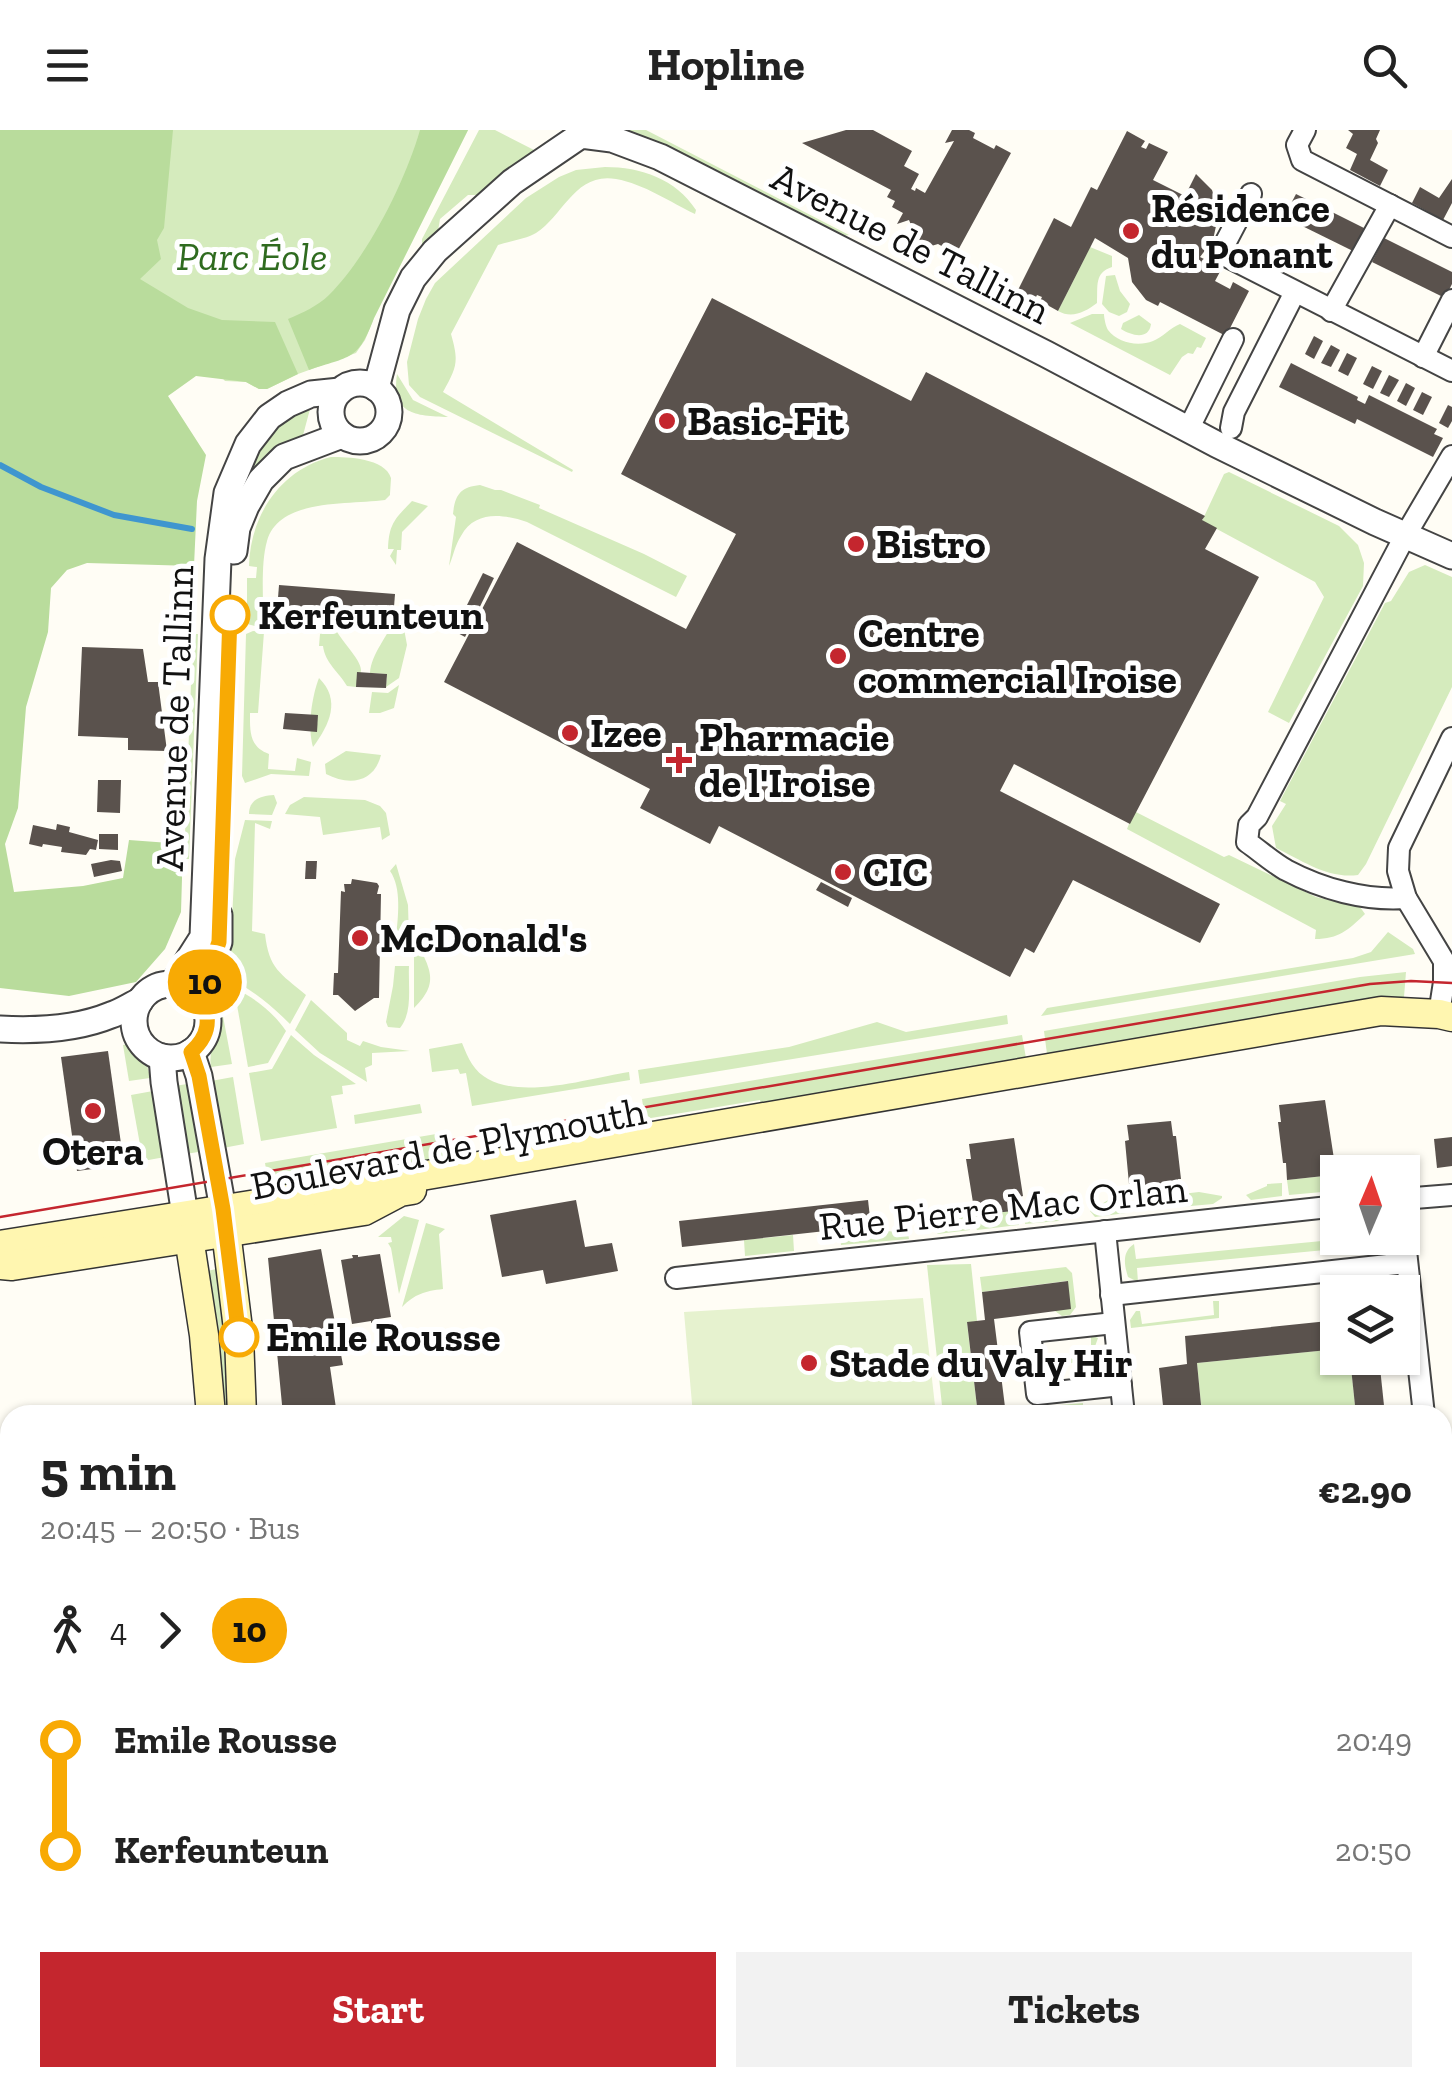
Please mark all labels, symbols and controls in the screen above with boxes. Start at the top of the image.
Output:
icon: menu [40,38,95,93]
text: Hopline [647,38,805,92]
icon: search [1357,38,1412,93]
street label: Avenue de Tallinn [764,152,1058,334]
place label: Résidence du Ponant [1151,184,1333,278]
marker: Résidence du Ponant [1120,220,1142,242]
park label: Parc Éole [176,232,328,280]
place label: Basic-Fit [687,397,845,445]
marker: Basic-Fit [656,410,678,432]
place label: Bistro [876,520,986,568]
marker: Bistro [845,533,867,555]
street label: Avenue de Tallinn [145,564,203,872]
place label: Kerfeunteun [258,591,484,639]
marker: Kerfeunteun [211,596,249,634]
place label: Centre commercial Iroise [858,609,1177,703]
marker: Centre commercial Iroise [827,645,849,667]
place label: Izee [590,709,662,757]
place label: Pharmacie de l'Iroise [699,713,889,807]
marker: Izee [559,722,581,744]
marker: Pharmacie de l'Iroise [668,749,690,771]
place label: CIC [863,848,928,896]
marker: CIC [832,861,854,883]
place label: McDonald's [380,914,587,962]
marker: McDonald's [349,927,371,949]
line badge: 10 [160,950,250,1014]
text: 10 [188,961,222,1003]
street label: Boulevard de Plymouth [246,1086,650,1210]
marker: Otera [82,1100,104,1122]
place label: Otera [42,1127,144,1175]
north arrow [1320,1155,1420,1255]
map controls [1320,1155,1420,1375]
street label: Rue Pierre Mac Orlan [817,1164,1189,1250]
button: layers [1320,1275,1420,1375]
place label: Emile Rousse [266,1313,501,1361]
marker: Emile Rousse [220,1318,258,1356]
place label: Stade du Valy Hir [829,1339,1133,1387]
marker: Stade du Valy Hir [798,1352,820,1374]
text: 5 min [40,1438,176,1504]
text: €2.90 [1318,1467,1412,1513]
text: 20:45 – 20:50 · Bus [40,1509,300,1547]
icon: walk [40,1603,95,1658]
icon: forward [142,1603,197,1658]
text: 10 [232,1609,267,1651]
text: 4 [110,1611,127,1649]
text: Emile Rousse [114,1717,337,1763]
text: 20:49 [1336,1721,1412,1759]
text: Kerfeunteun [114,1827,329,1873]
text: 20:50 [1335,1831,1412,1869]
button: Start [40,1952,716,2067]
button: Tickets [736,1952,1412,2067]

